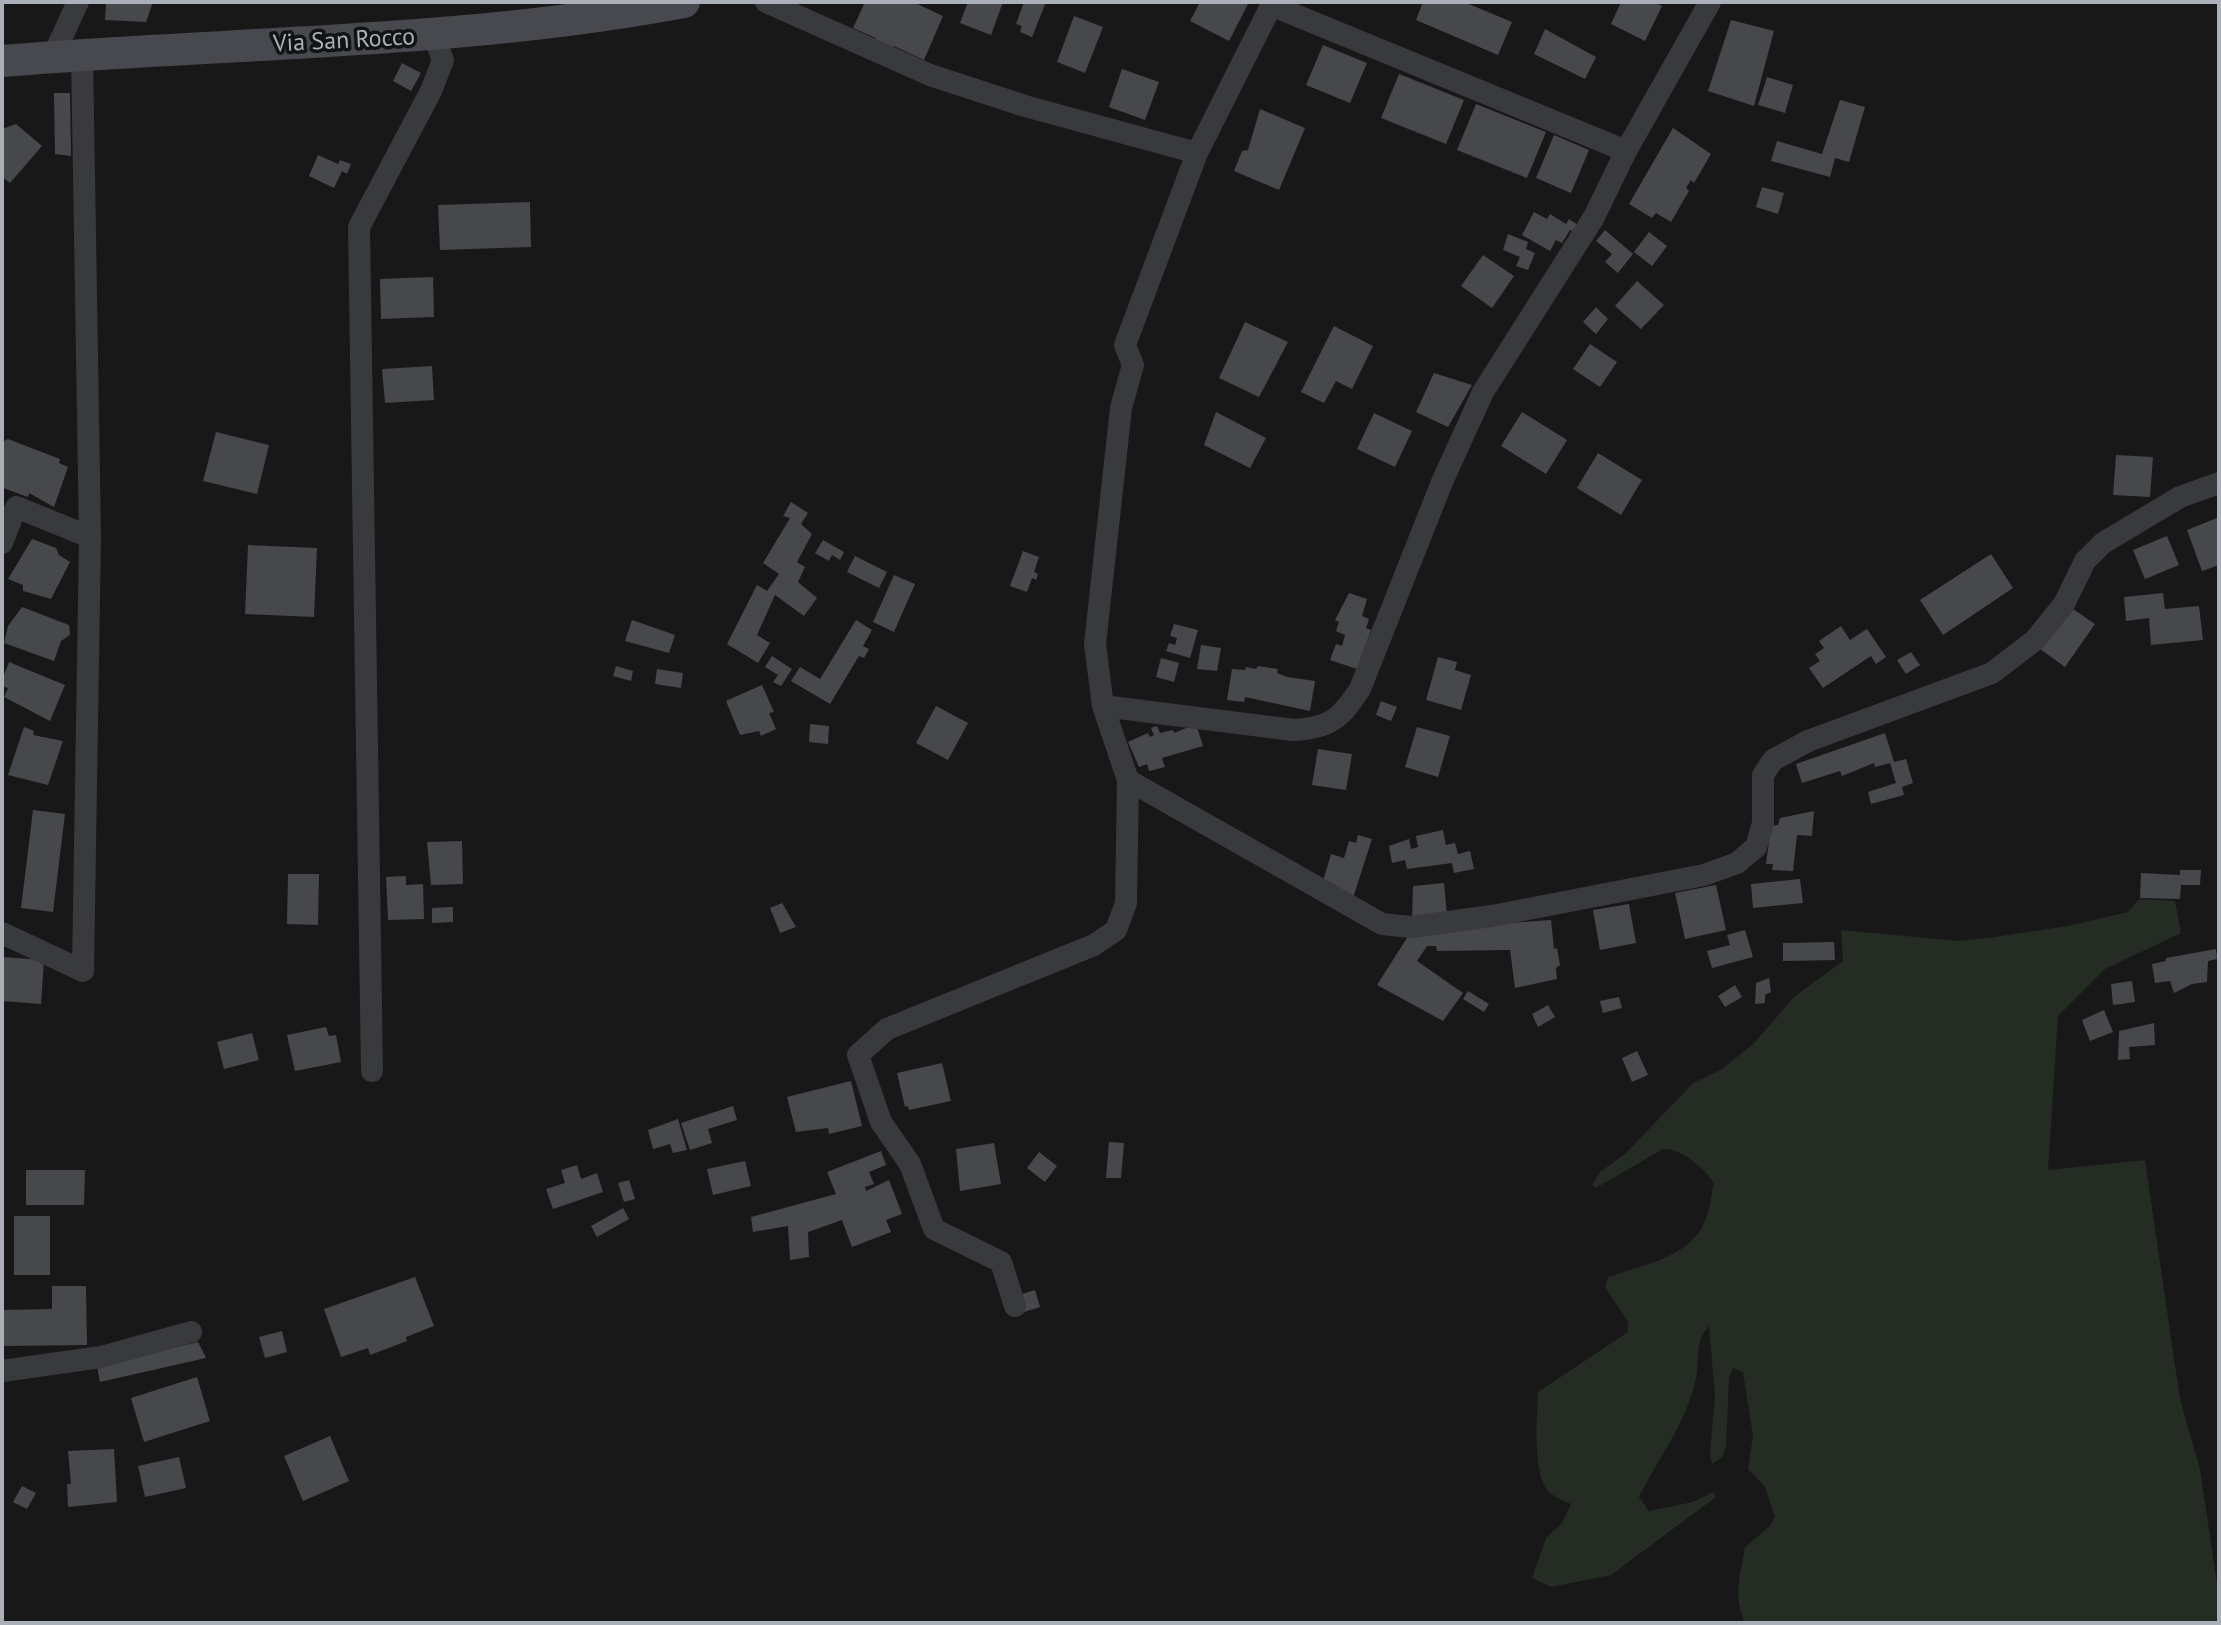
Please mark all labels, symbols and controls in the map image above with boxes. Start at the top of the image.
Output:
street label: Via San Rocco [272,23,416,59]

